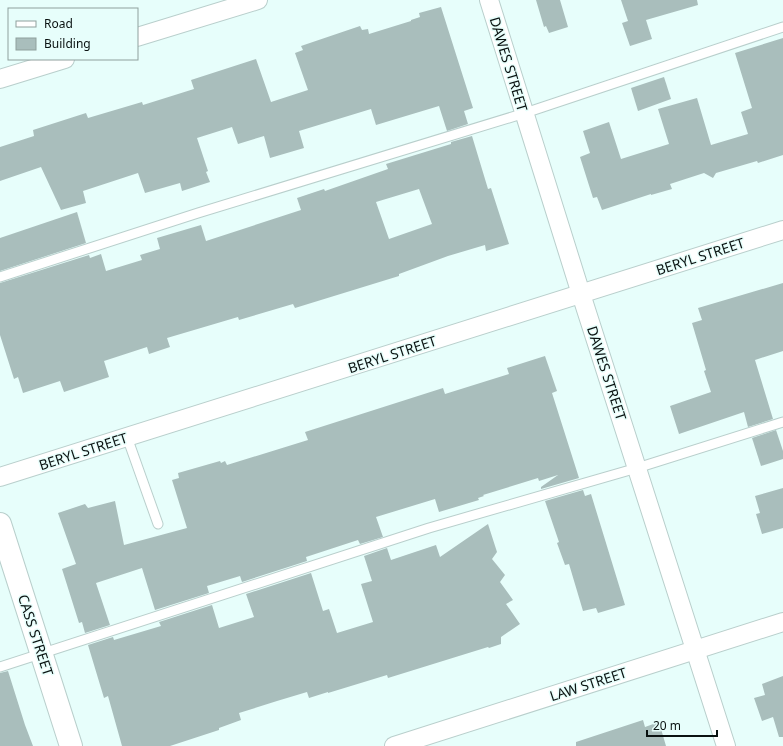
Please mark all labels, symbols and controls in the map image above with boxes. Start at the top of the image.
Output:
legend [8,8,138,60]
street label: DAWES STREET [486,14,532,114]
text: Road [44,15,73,32]
text: Building [44,35,91,52]
street label: BERYL STREET [653,233,747,279]
street label: DAWES STREET [583,323,631,423]
street label: BERYL STREET [345,331,439,377]
street label: BERYL STREET [36,428,130,474]
street label: CASS STREET [14,592,58,678]
street label: LAW STREET [547,663,629,705]
scale bar [647,712,717,738]
text: 20 m [653,717,681,734]

